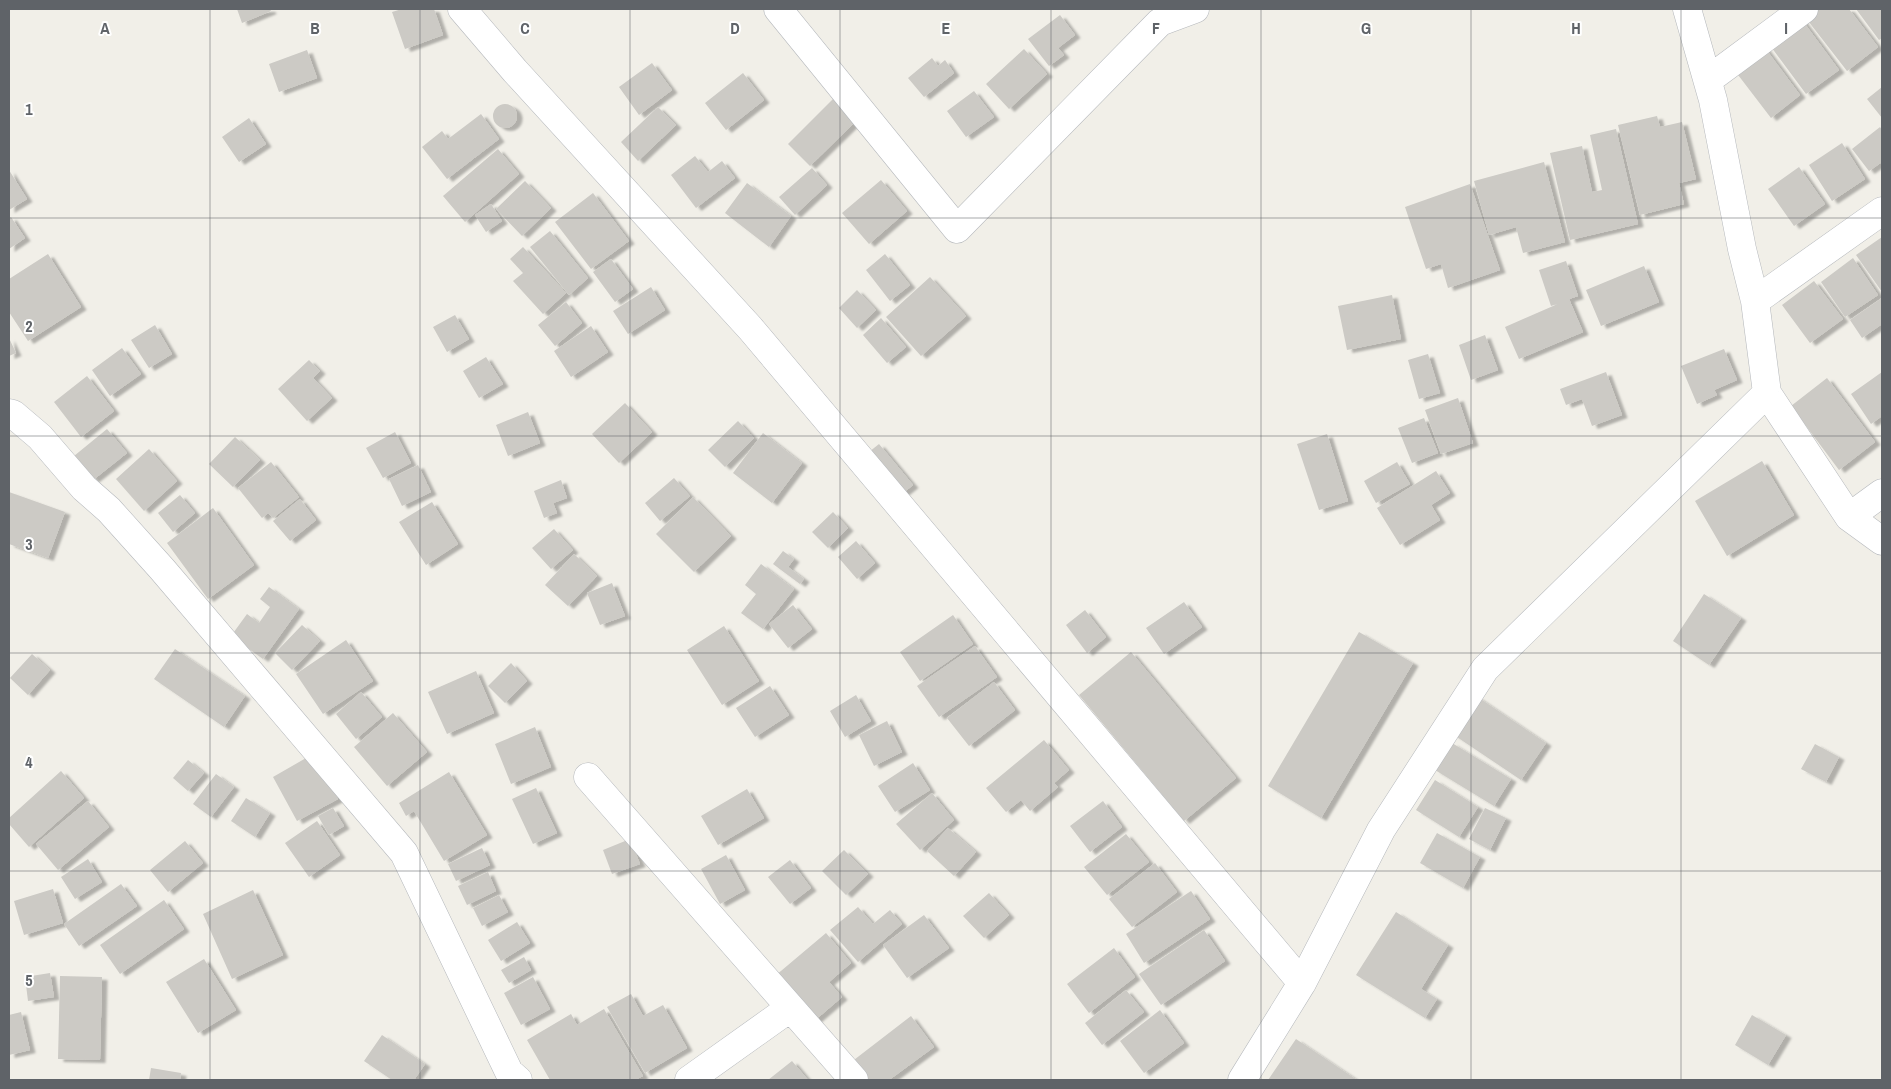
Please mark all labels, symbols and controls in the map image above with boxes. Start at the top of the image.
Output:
text: A [100,17,110,39]
text: B [310,17,320,39]
text: C [520,17,530,39]
text: D [730,17,740,39]
text: E [942,17,951,39]
text: F [1152,17,1160,39]
text: G [1361,17,1371,39]
text: H [1571,17,1581,39]
text: I [1784,17,1788,39]
text: 1 [25,98,33,120]
text: 2 [25,315,33,337]
text: 3 [25,533,33,555]
text: 4 [25,751,33,773]
text: 5 [25,969,33,991]

